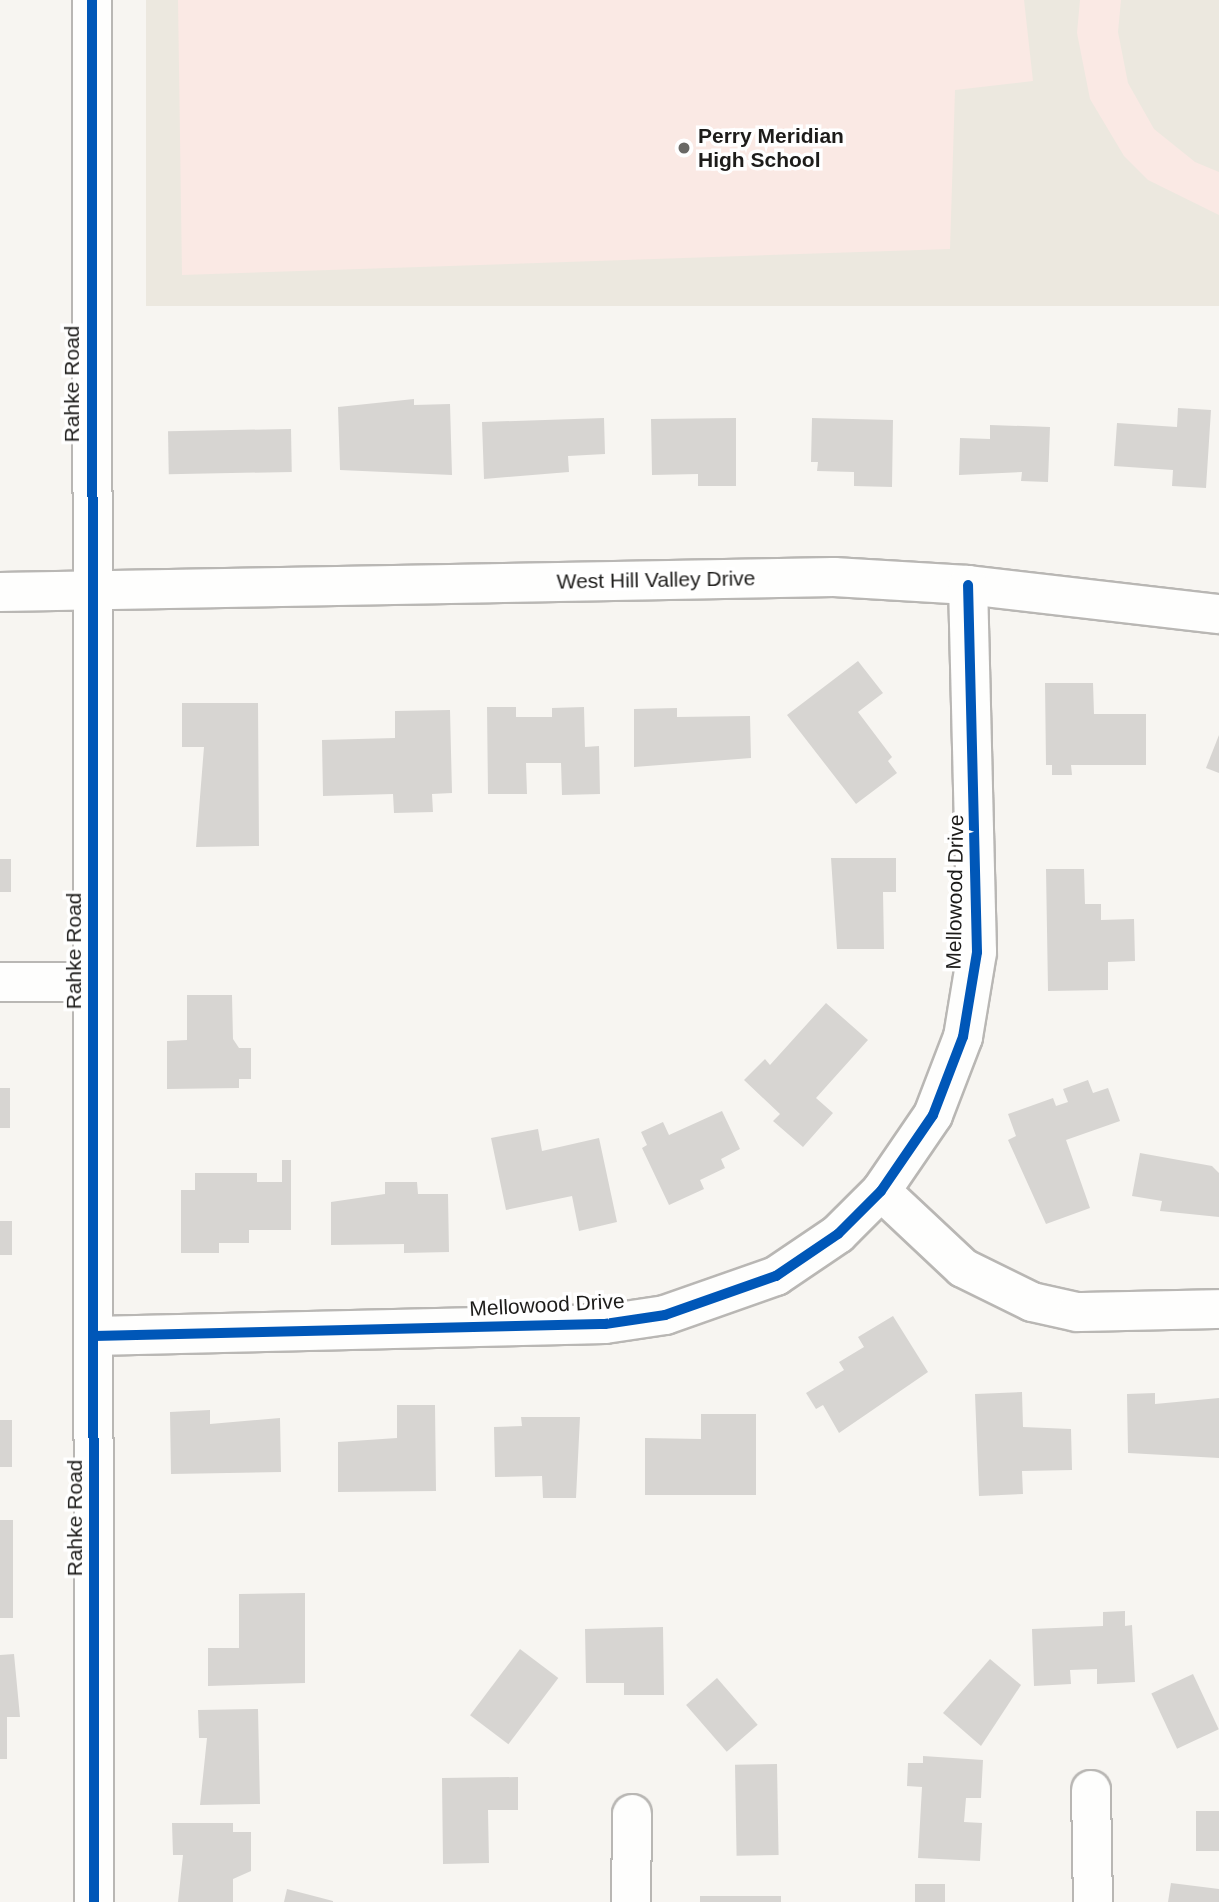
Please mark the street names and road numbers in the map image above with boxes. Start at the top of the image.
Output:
street label: Rahke Road [59,326,85,442]
street label: West Hill Valley Drive [556,566,756,594]
street label: Mellowood Drive [941,814,969,970]
street label: Rahke Road [61,893,87,1009]
street label: Mellowood Drive [469,1288,625,1322]
street label: Rahke Road [62,1460,88,1576]

